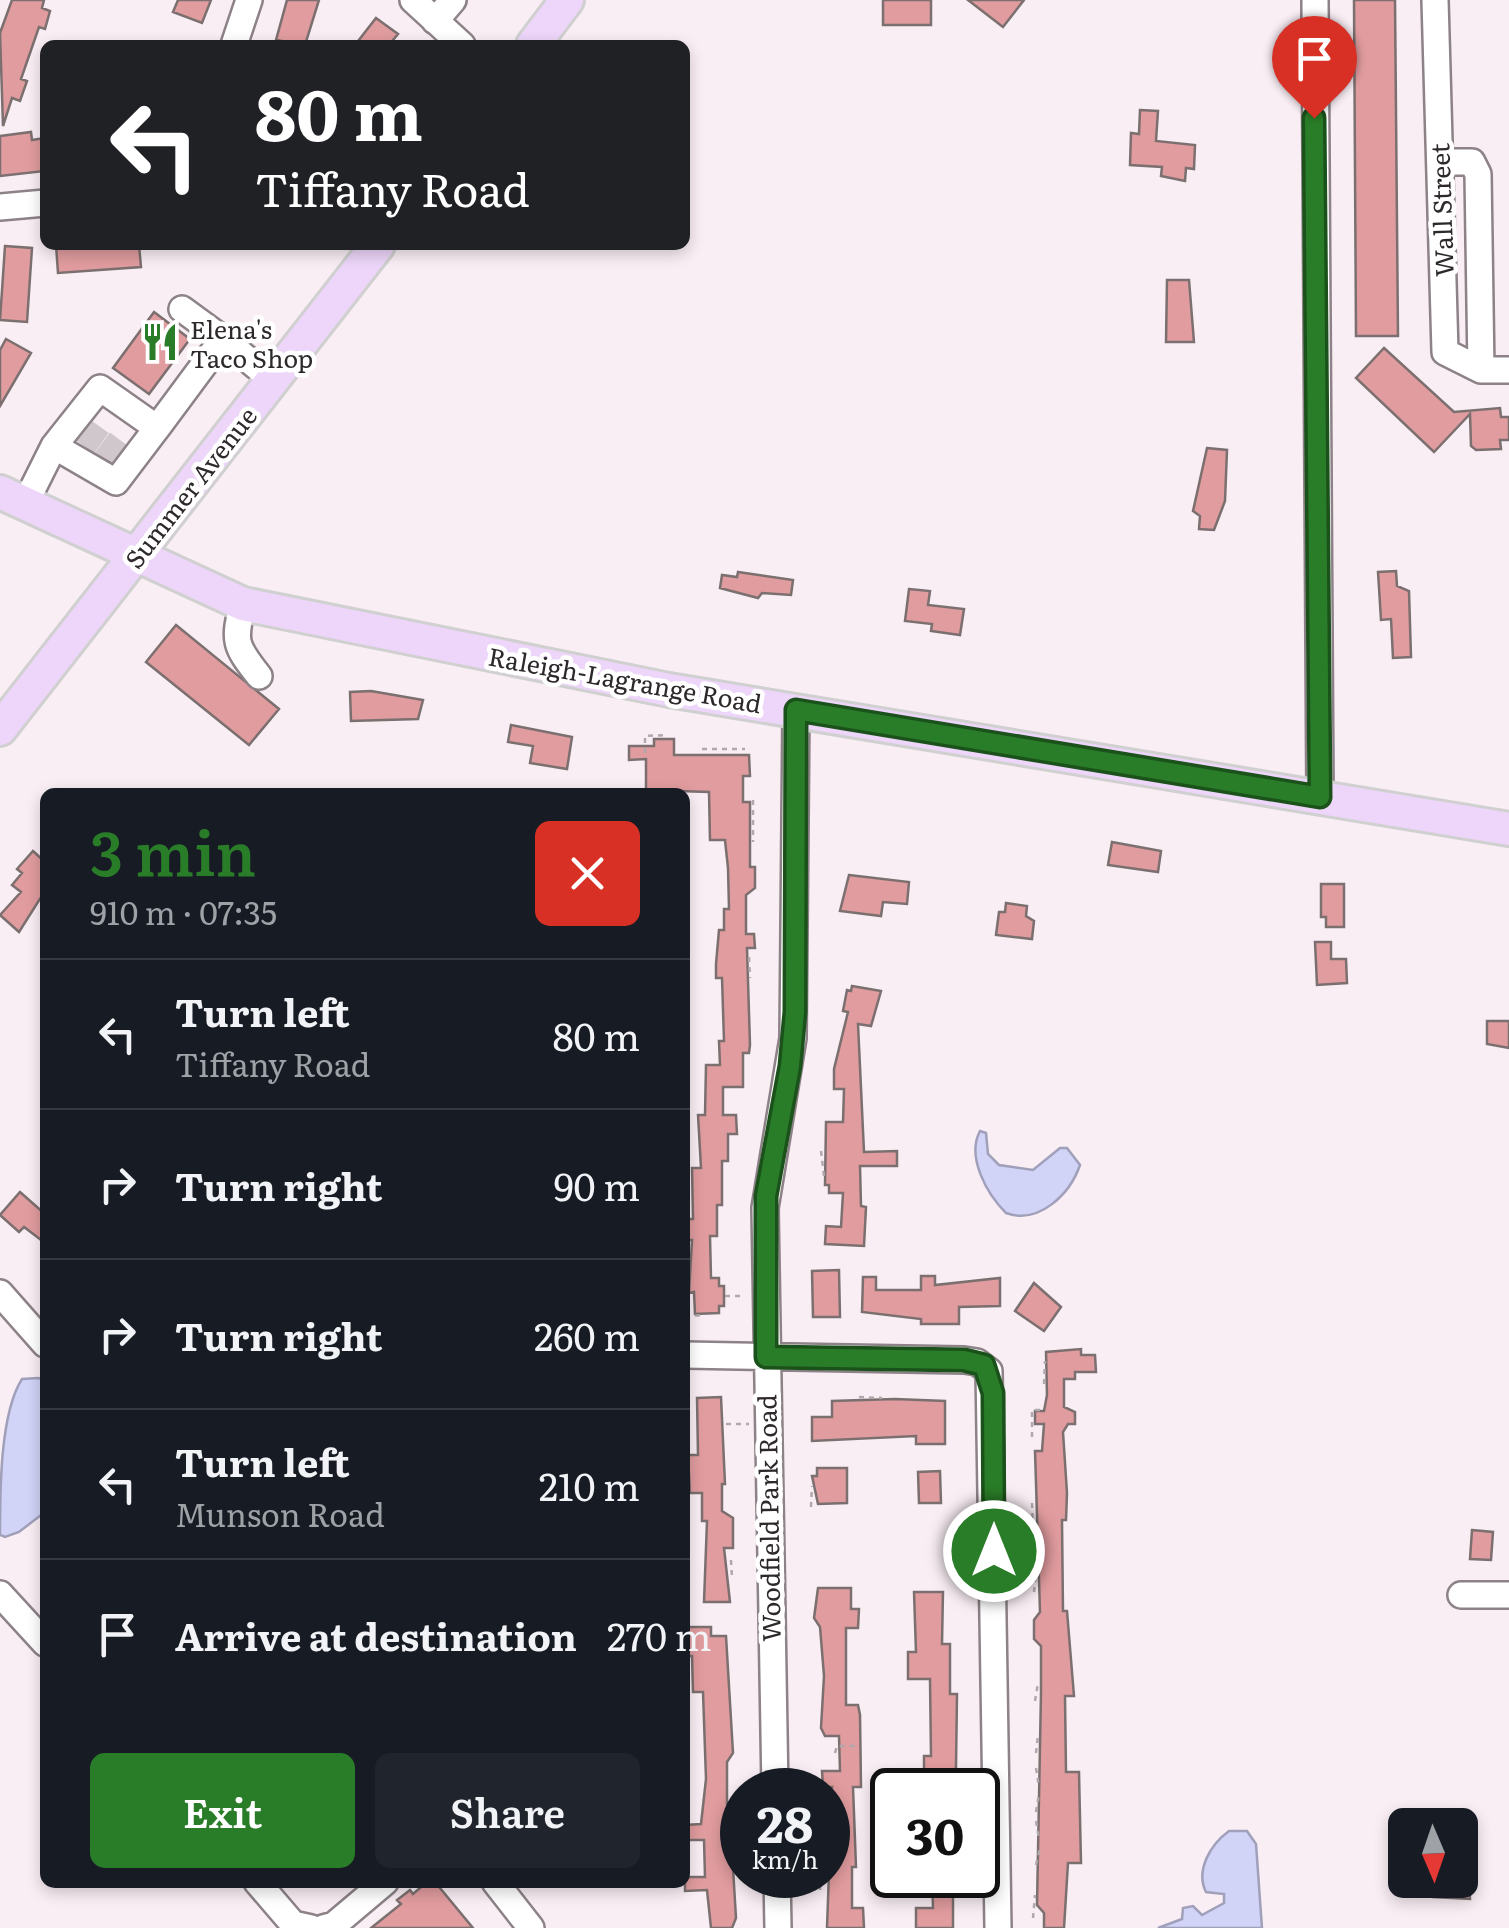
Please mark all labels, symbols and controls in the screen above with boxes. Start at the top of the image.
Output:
pin [1272,16,1357,119]
icon: arrive [1287,31,1342,86]
text: 80 m [255,59,423,163]
icon: left [90,80,220,210]
street label: Wall Street [1420,143,1462,277]
text: Tiffany Road [255,154,530,221]
place label: Elena's Taco Shop [190,310,313,376]
restaurant icon: Elena's Taco Shop [139,321,181,363]
street label: Summer Avenue [115,398,265,576]
street label: Raleigh-Lagrange Road [485,637,765,721]
text: 3 min [90,805,256,894]
button: close [535,821,640,926]
text: 910 m · 07:35 [90,887,277,935]
text: Turn left [175,982,350,1039]
text: 80 m [553,1006,640,1063]
icon: left [90,1007,145,1062]
text: Tiffany Road [175,1039,370,1087]
text: Turn right [175,1156,382,1213]
text: 90 m [554,1156,640,1213]
icon: right [90,1157,145,1212]
text: Turn right [175,1306,382,1363]
text: 260 m [534,1306,640,1363]
icon: right [90,1307,145,1362]
street label: Woodfield Park Road [747,1394,789,1642]
text: Turn left [175,1432,350,1489]
text: 210 m [539,1456,640,1513]
icon: left [90,1457,145,1512]
text: Munson Road [175,1489,385,1537]
position arrow [942,1499,1046,1603]
text: Arrive at destination [175,1606,577,1663]
text: 270 m [607,1606,712,1663]
icon: arrive [90,1607,145,1662]
button: Exit [90,1753,355,1868]
button: Share [375,1753,640,1868]
speed limit sign: 30 [870,1768,1000,1898]
text: 28 [757,1784,813,1858]
north arrow [1388,1808,1478,1898]
map controls [1388,1808,1478,1898]
text: km/h [752,1840,818,1877]

